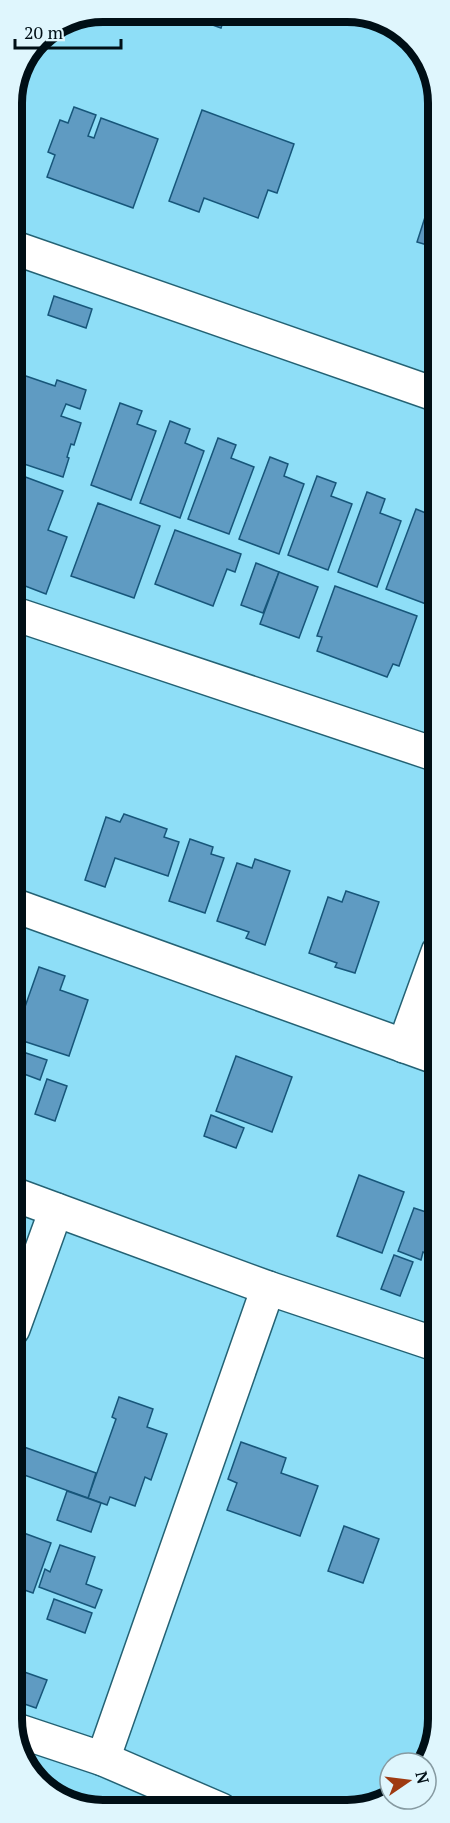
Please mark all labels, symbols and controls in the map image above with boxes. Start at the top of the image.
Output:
scale bar [15,12,122,50]
text: 20 m [24,20,64,44]
north arrow [378,1751,438,1811]
text: N [410,1769,435,1786]

